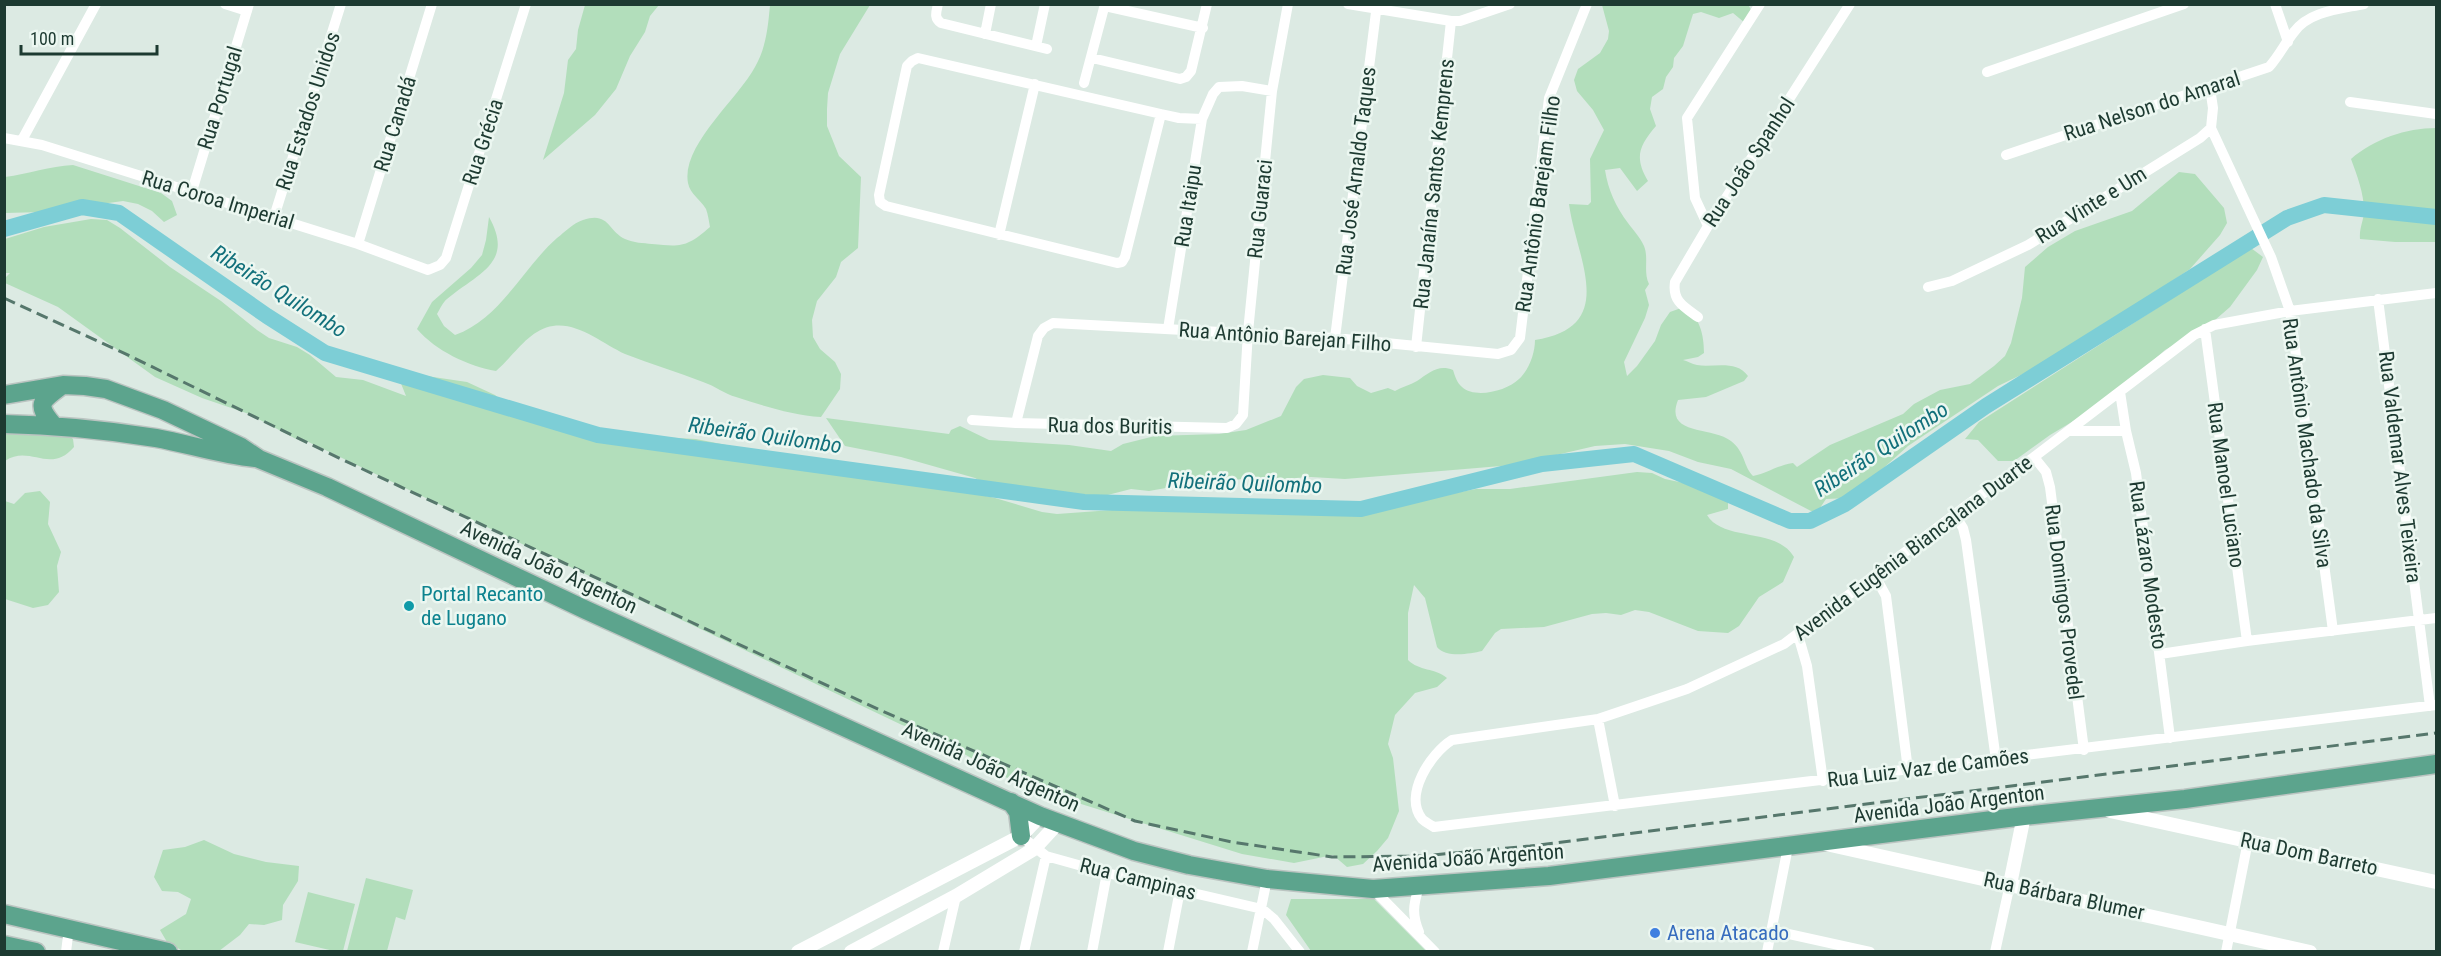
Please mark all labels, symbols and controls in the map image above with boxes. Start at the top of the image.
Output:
scale bar [21,18,158,56]
text: 100 m [30,28,74,49]
street label: Rua Estados Unidos [271,29,345,193]
street label: Rua Portugal [193,43,247,153]
street label: Rua Janaína Santos Kemprens [1409,58,1459,310]
street label: Rua José Arnaldo Taques [1331,65,1381,277]
street label: Rua Nelson do Amaral [2061,66,2243,146]
street label: Rua Canadá [369,73,421,175]
street label: Rua João Spanhol [1698,93,1800,231]
street label: Rua Antônio Barejam Filho [1511,94,1565,314]
street label: Rua Grécia [458,96,508,188]
street label: Rua Guaraci [1243,158,1277,260]
street label: Rua Vinte e Um [2031,161,2151,249]
street label: Rua Itaipu [1170,163,1206,249]
street label: Rua Coroa Imperial [139,165,297,235]
water label: Ribeirão Quilombo [207,239,351,343]
street label: Rua Antônio Machado da Silva [2278,317,2336,569]
street label: Rua Antônio Barejan Filho [1178,318,1392,356]
street label: Rua Valdemar Alves Teixeira [2374,350,2426,584]
water label: Ribeirão Quilombo [1809,396,1953,502]
street label: Rua Manoel Luciano [2202,401,2250,569]
water label: Ribeirão Quilombo [687,412,843,458]
street label: Rua dos Buritis [1047,413,1173,439]
street label: Avenida Eugênia Biancalana Duarte [1789,450,2037,646]
water label: Ribeirão Quilombo [1167,468,1323,498]
street label: Rua Lázaro Modesto [2124,479,2172,651]
street label: Rua Domingos Provedel [2040,503,2088,701]
street label: Avenida João Argenton [457,516,641,618]
place label: Portal Recanto de Lugano [421,582,543,630]
marker: Portal Recanto de Lugano [402,599,416,613]
street label: Avenida João Argenton [898,717,1084,817]
street label: Rua Luiz Vaz de Camões [1826,744,2030,792]
street label: Avenida João Argenton [1852,780,2046,828]
street label: Rua Dom Barreto [2238,828,2380,880]
street label: Avenida João Argenton [1371,839,1565,877]
street label: Rua Campinas [1077,853,1199,905]
street label: Rua Bárbara Blumer [1981,867,2147,925]
place label: Arena Atacado [1667,921,1789,945]
marker: Arena Atacado [1648,926,1662,940]

